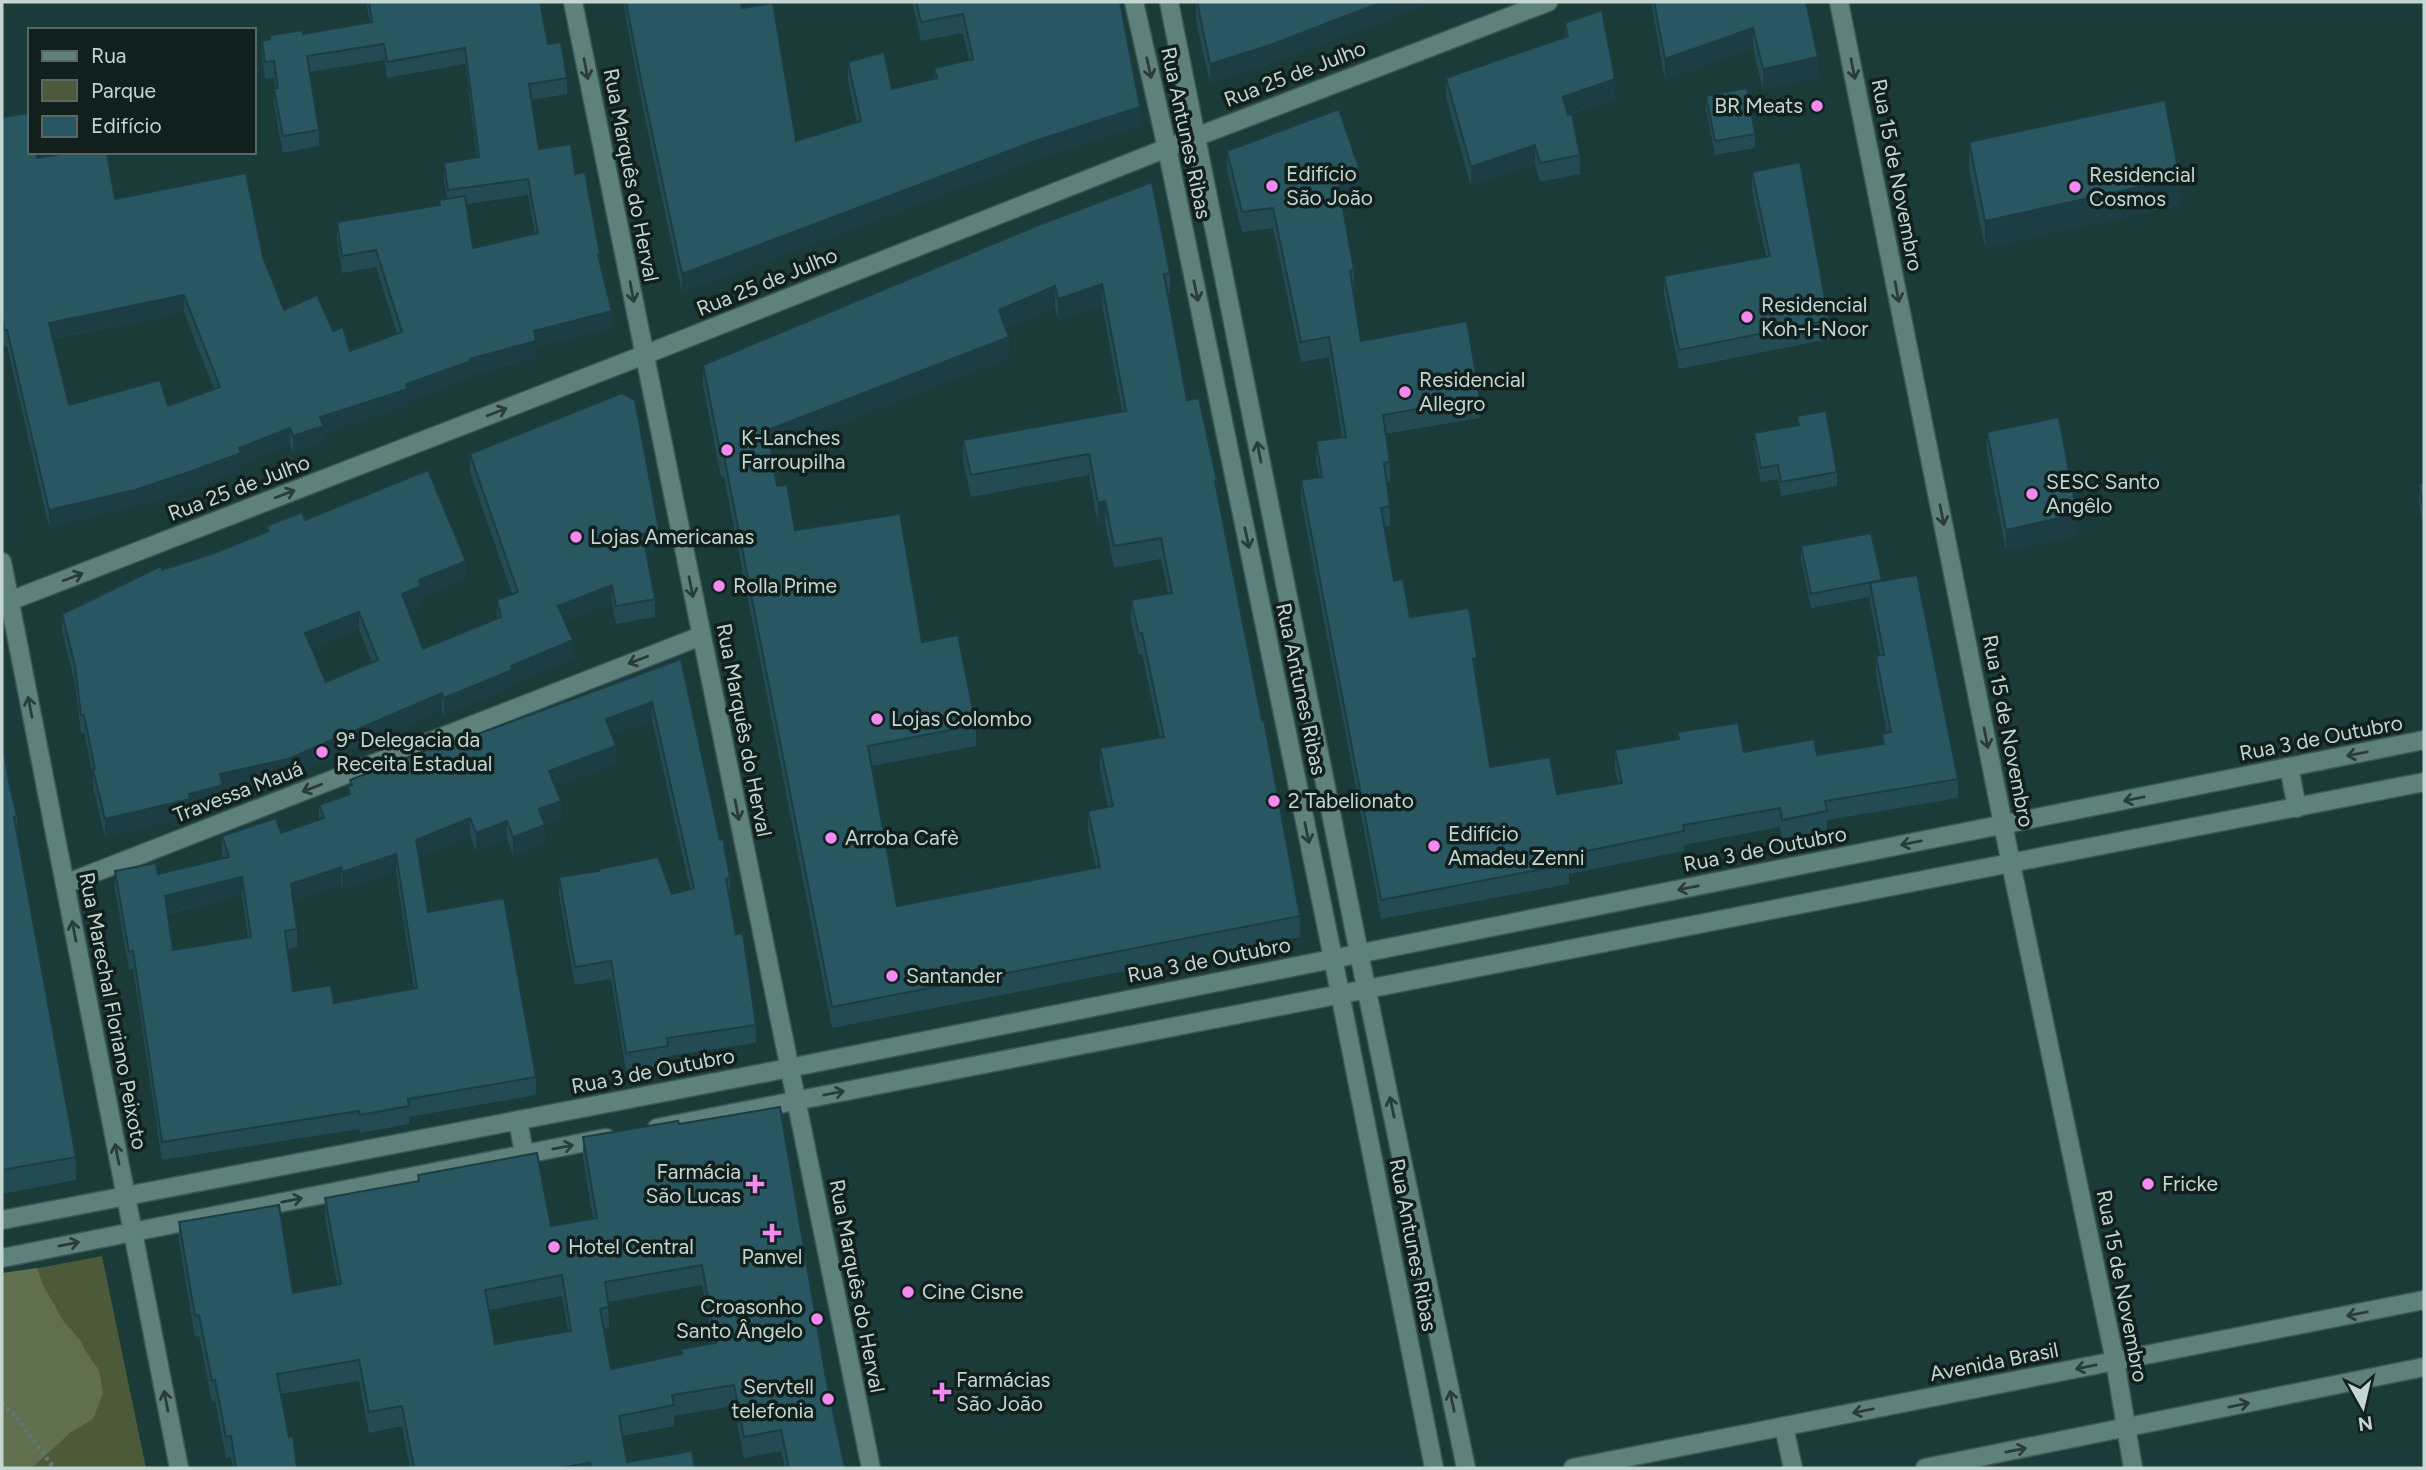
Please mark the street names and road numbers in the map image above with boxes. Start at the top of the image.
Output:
street label: Rua 25 de Julho [1220,35,1369,112]
street label: Rua Antunes Ribas [1156,45,1217,221]
street label: Rua Marquês do Herval [599,66,664,284]
street label: Rua 15 de Novembro [1867,77,1928,273]
street label: Rua 25 de Julho [693,242,841,321]
street label: Rua 25 de Julho [164,449,313,526]
street label: Rua Antunes Ribas [1271,601,1332,777]
street label: Rua Marquês do Herval [712,621,777,839]
street label: Rua 15 de Novembro [1978,633,2039,829]
street label: Rua 3 de Outubro [2237,709,2405,766]
street label: Travessa Mauá [170,755,306,828]
street label: Rua 3 de Outubro [1681,820,1849,877]
street label: Rua Marechal Floriano Peixoto [74,870,153,1152]
street label: Rua 3 de Outubro [1125,931,1293,988]
street label: Rua 3 de Outubro [569,1042,737,1099]
street label: Rua Antunes Ribas [1384,1156,1442,1333]
street label: Rua Marquês do Herval [825,1177,890,1395]
street label: Rua 15 de Novembro [2092,1188,2153,1384]
street label: Avenida Brasil [1927,1337,2061,1386]

